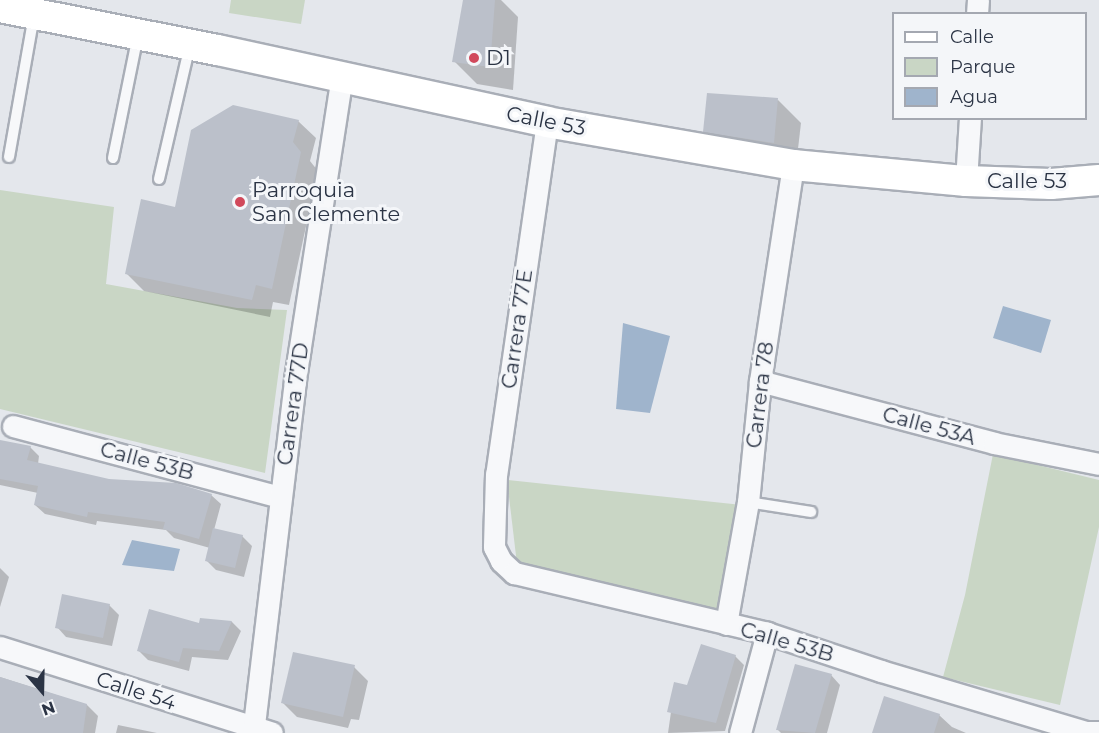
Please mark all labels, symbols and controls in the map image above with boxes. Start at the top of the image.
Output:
legend [892,12,1087,120]
text: Calle [950,26,994,48]
place label: D1 [486,45,511,71]
marker: D1 [467,51,481,65]
text: Parque [950,56,1015,78]
text: Agua [950,86,998,108]
street label: Calle 53 [504,101,588,141]
street label: Calle 53 [987,168,1067,194]
place label: Parroquia San Clemente [252,177,400,227]
marker: Parroquia San Clemente [233,195,247,209]
street label: Carrera 77E [496,268,538,390]
street label: Carrera 78 [741,340,779,450]
street label: Carrera 77D [272,341,314,467]
street label: Calle 53A [880,401,978,451]
street label: Calle 53B [97,436,197,486]
street label: Calle 53B [737,617,837,667]
north arrow [12,661,72,721]
street label: Calle 54 [93,666,179,716]
text: N [39,697,58,720]

